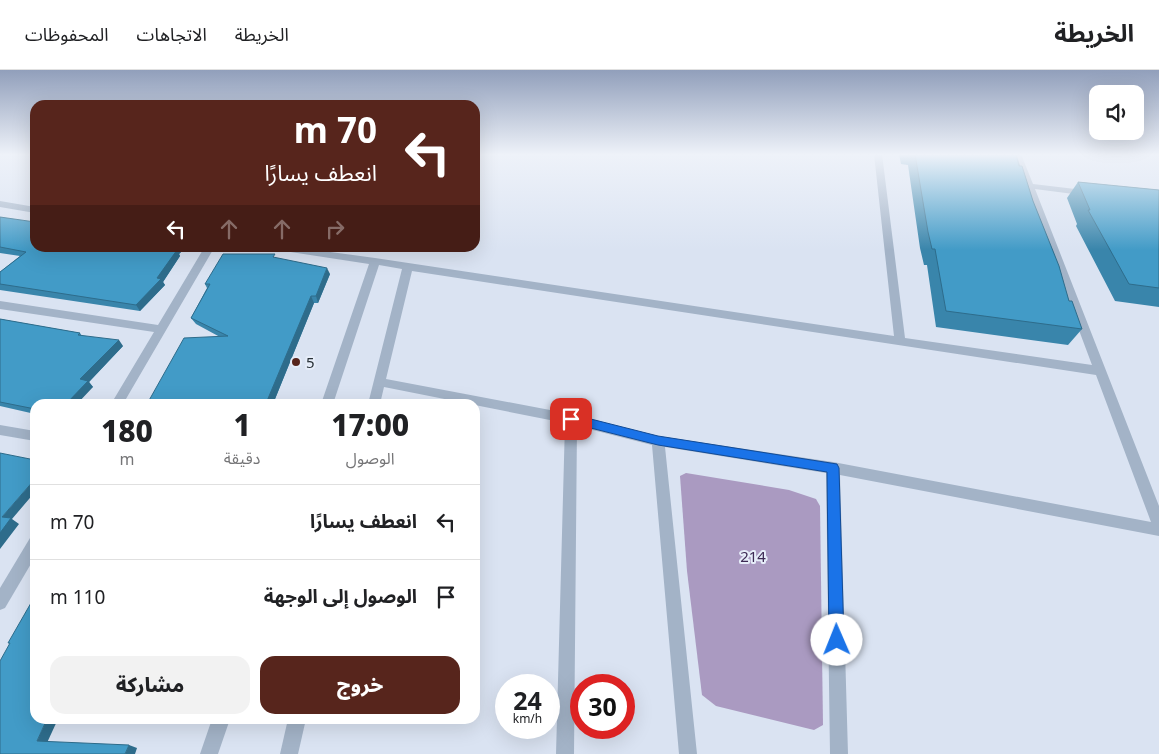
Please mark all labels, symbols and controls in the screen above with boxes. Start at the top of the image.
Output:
text: الخريطة [1054,16,1134,49]
text: المحفوظات [25,22,109,46]
text: الاتجاهات [137,22,207,46]
text: الخريطة [235,22,289,46]
map controls [1089,85,1144,140]
button: sound [1089,85,1144,140]
text: 70 m [294,106,377,153]
icon: left [395,120,460,185]
text: انعطف يسارًا [264,157,377,187]
icon: left [162,215,190,243]
icon: ahead [215,215,243,243]
icon: ahead [268,215,296,243]
icon: right [321,215,349,243]
place label: 5 [306,352,315,372]
marker: 5 [290,356,302,368]
pin [550,398,592,440]
text: 1 [233,404,251,445]
text: 17:00 [331,404,409,445]
icon: arrive [557,405,585,433]
text: 180 [101,410,153,451]
text: دقيقة [224,447,260,469]
text: الوصول [346,447,394,469]
text: m [119,448,134,470]
text: انعطف يسارًا [310,508,417,534]
icon: left [432,508,460,536]
text: 70 m [50,509,94,535]
park label: 214 [740,546,766,566]
text: الوصول إلى الوجهة [264,583,417,609]
icon: arrive [432,583,460,611]
text: 110 m [50,584,105,610]
position arrow [810,613,862,665]
button: مشاركة [50,656,250,714]
button: خروج [260,656,460,714]
speed limit sign: 30 [570,674,635,739]
text: 24 [513,683,542,717]
text: km/h [513,710,542,727]

